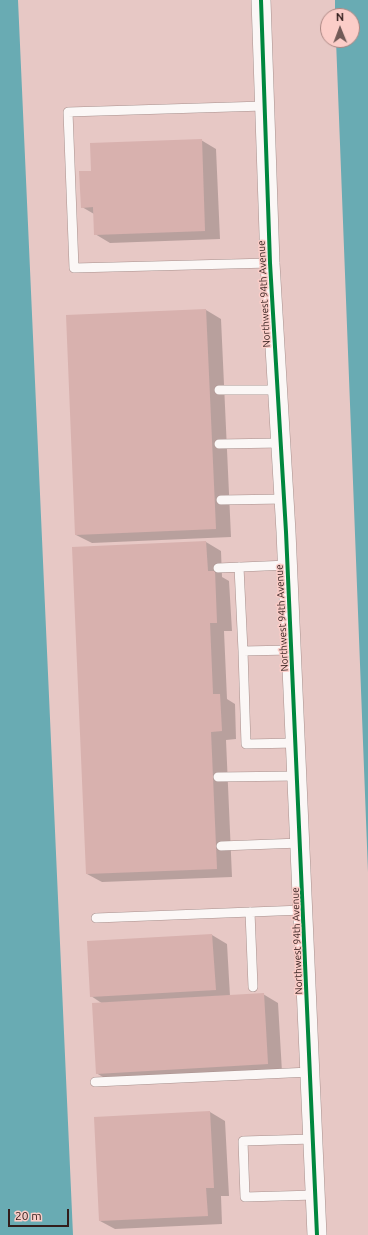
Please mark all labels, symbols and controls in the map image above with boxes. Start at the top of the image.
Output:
north arrow [320,8,360,48]
text: N [336,11,344,23]
street label: Northwest 94th Avenue [255,240,273,348]
street label: Northwest 94th Avenue [273,564,291,672]
street label: Northwest 94th Avenue [289,887,305,995]
scale bar [10,1201,71,1227]
text: 20 m [15,1209,42,1222]

